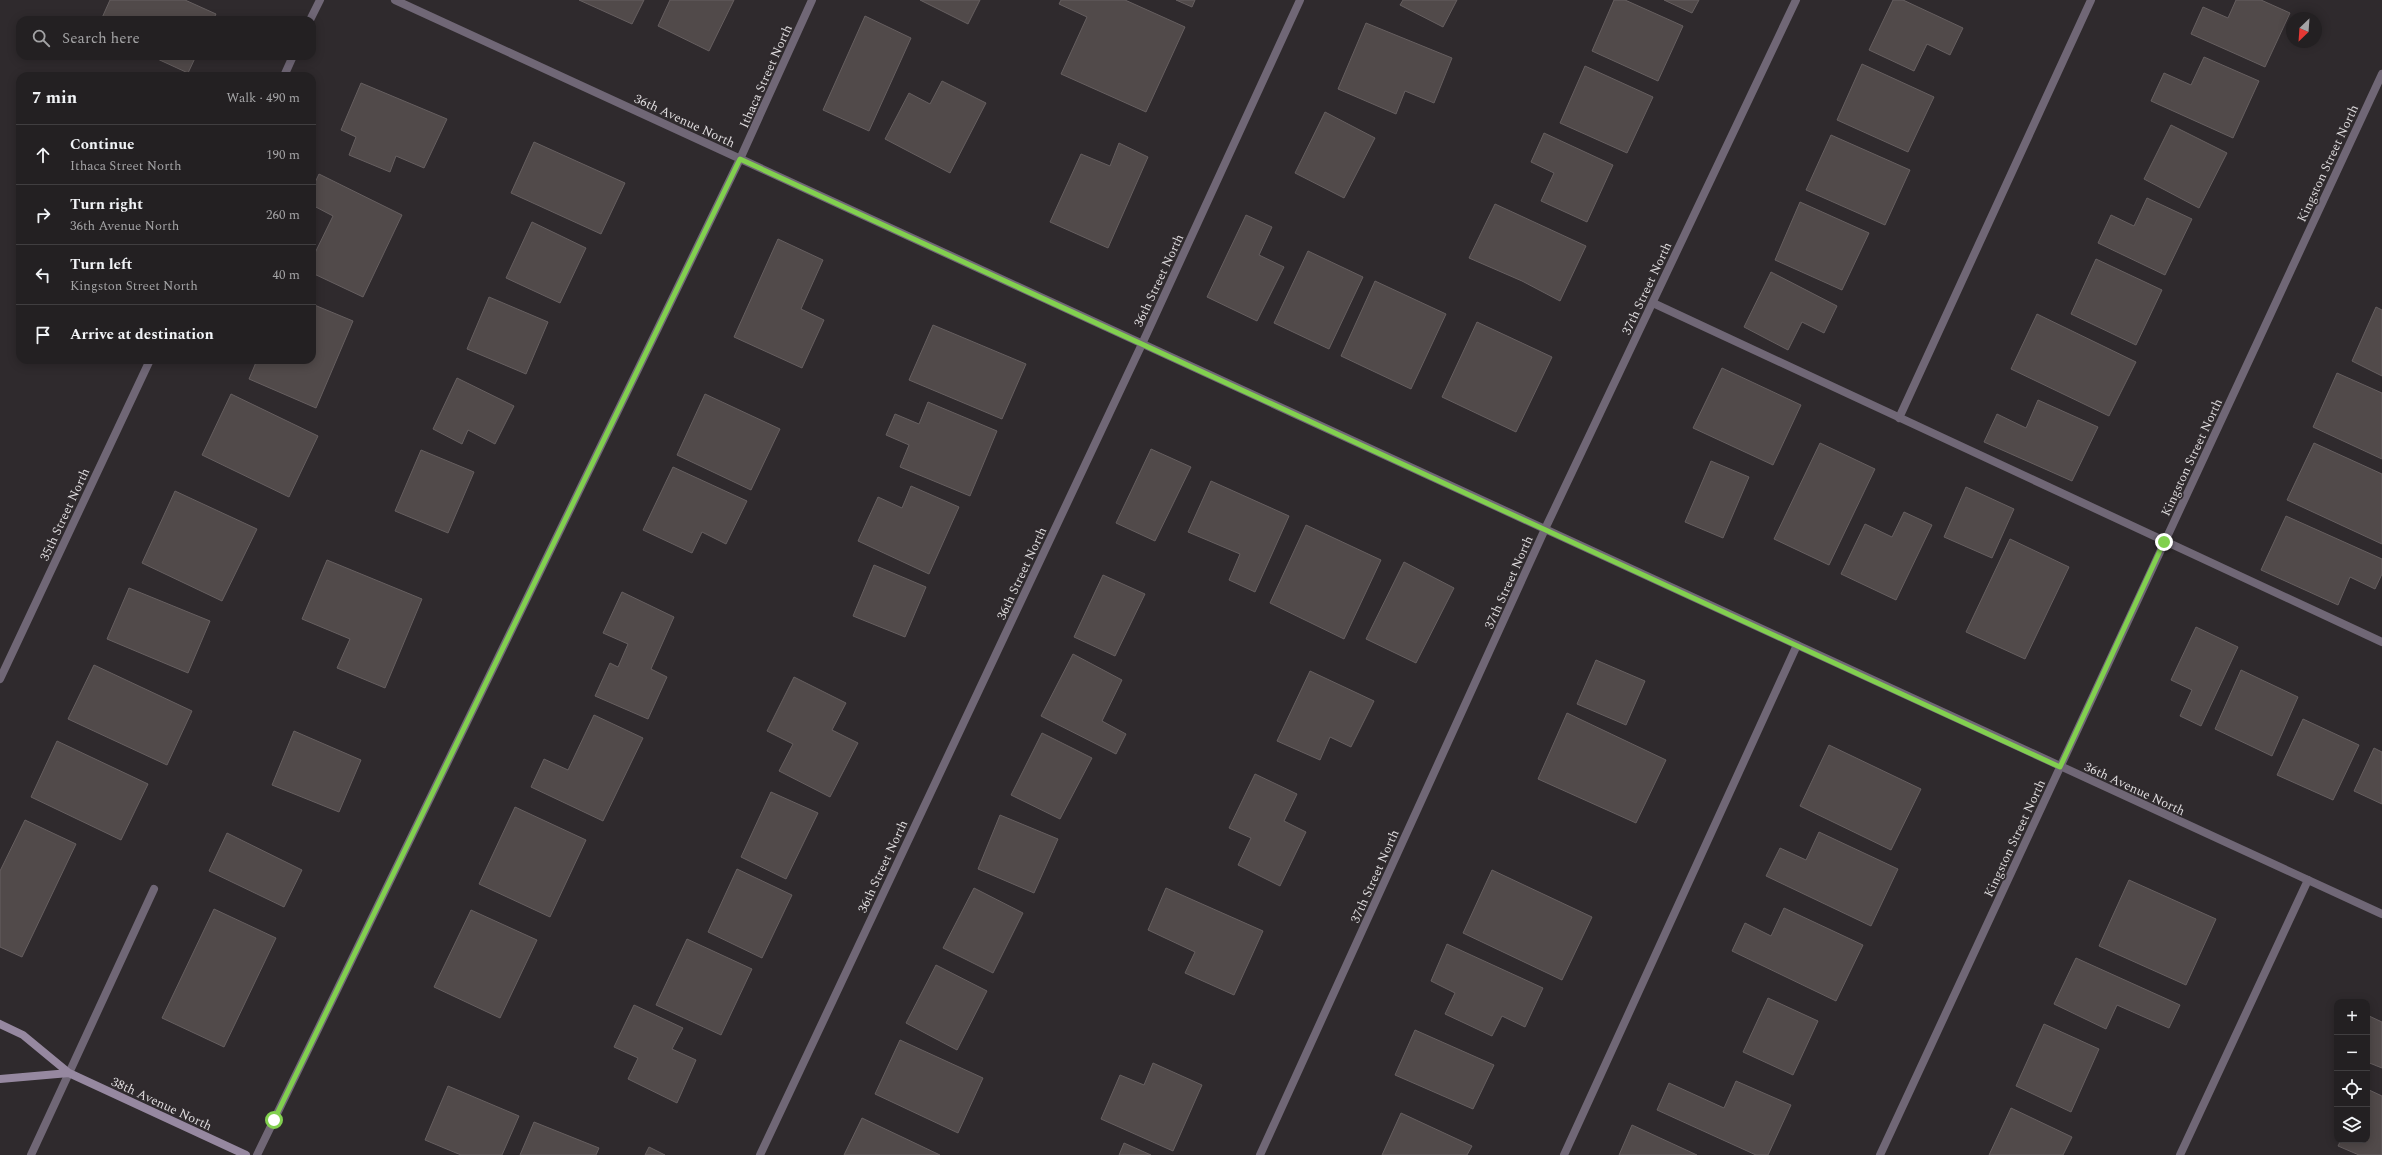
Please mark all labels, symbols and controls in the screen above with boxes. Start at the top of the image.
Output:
north arrow [2286,12,2322,48]
search box [16,16,316,60]
street label: Ithaca Street North [734,21,798,131]
icon: search [30,27,52,49]
text: Search here [62,27,140,50]
text: 7 min [32,85,77,111]
text: Walk · 490 m [226,88,300,108]
street label: 36th Avenue North [631,89,739,153]
street label: Kingston Street North [2292,101,2364,226]
text: Continue [70,133,135,156]
icon: ahead [32,144,54,166]
text: 190 m [266,145,300,165]
text: Ithaca Street North [70,156,181,176]
text: Turn right [70,193,143,216]
icon: right [32,204,54,226]
text: 260 m [266,205,300,225]
text: 36th Avenue North [70,216,179,236]
street label: 36th Street North [1129,230,1189,330]
street label: 37th Street North [1617,238,1677,338]
text: Turn left [70,253,132,276]
icon: left [32,264,54,286]
text: 40 m [273,265,300,285]
text: Kingston Street North [70,276,198,296]
text: Arrive at destination [70,323,214,346]
icon: arrive [32,324,54,346]
street label: Kingston Street North [2156,395,2228,520]
street label: 35th Street North [35,464,95,564]
street label: 36th Street North [992,523,1052,623]
street label: 37th Street North [1479,532,1539,632]
route end [2155,533,2173,551]
street label: 36th Avenue North [2081,757,2189,821]
street label: Kingston Street North [1979,776,2051,901]
street label: 36th Street North [853,816,913,916]
street label: 37th Street North [1345,826,1405,926]
map controls [2334,999,2370,1143]
button: + [2334,999,2370,1035]
button: − [2334,1035,2370,1071]
button: locate [2334,1071,2370,1107]
street label: 38th Avenue North [108,1072,216,1136]
button: layers [2334,1107,2370,1143]
route start [265,1111,283,1129]

